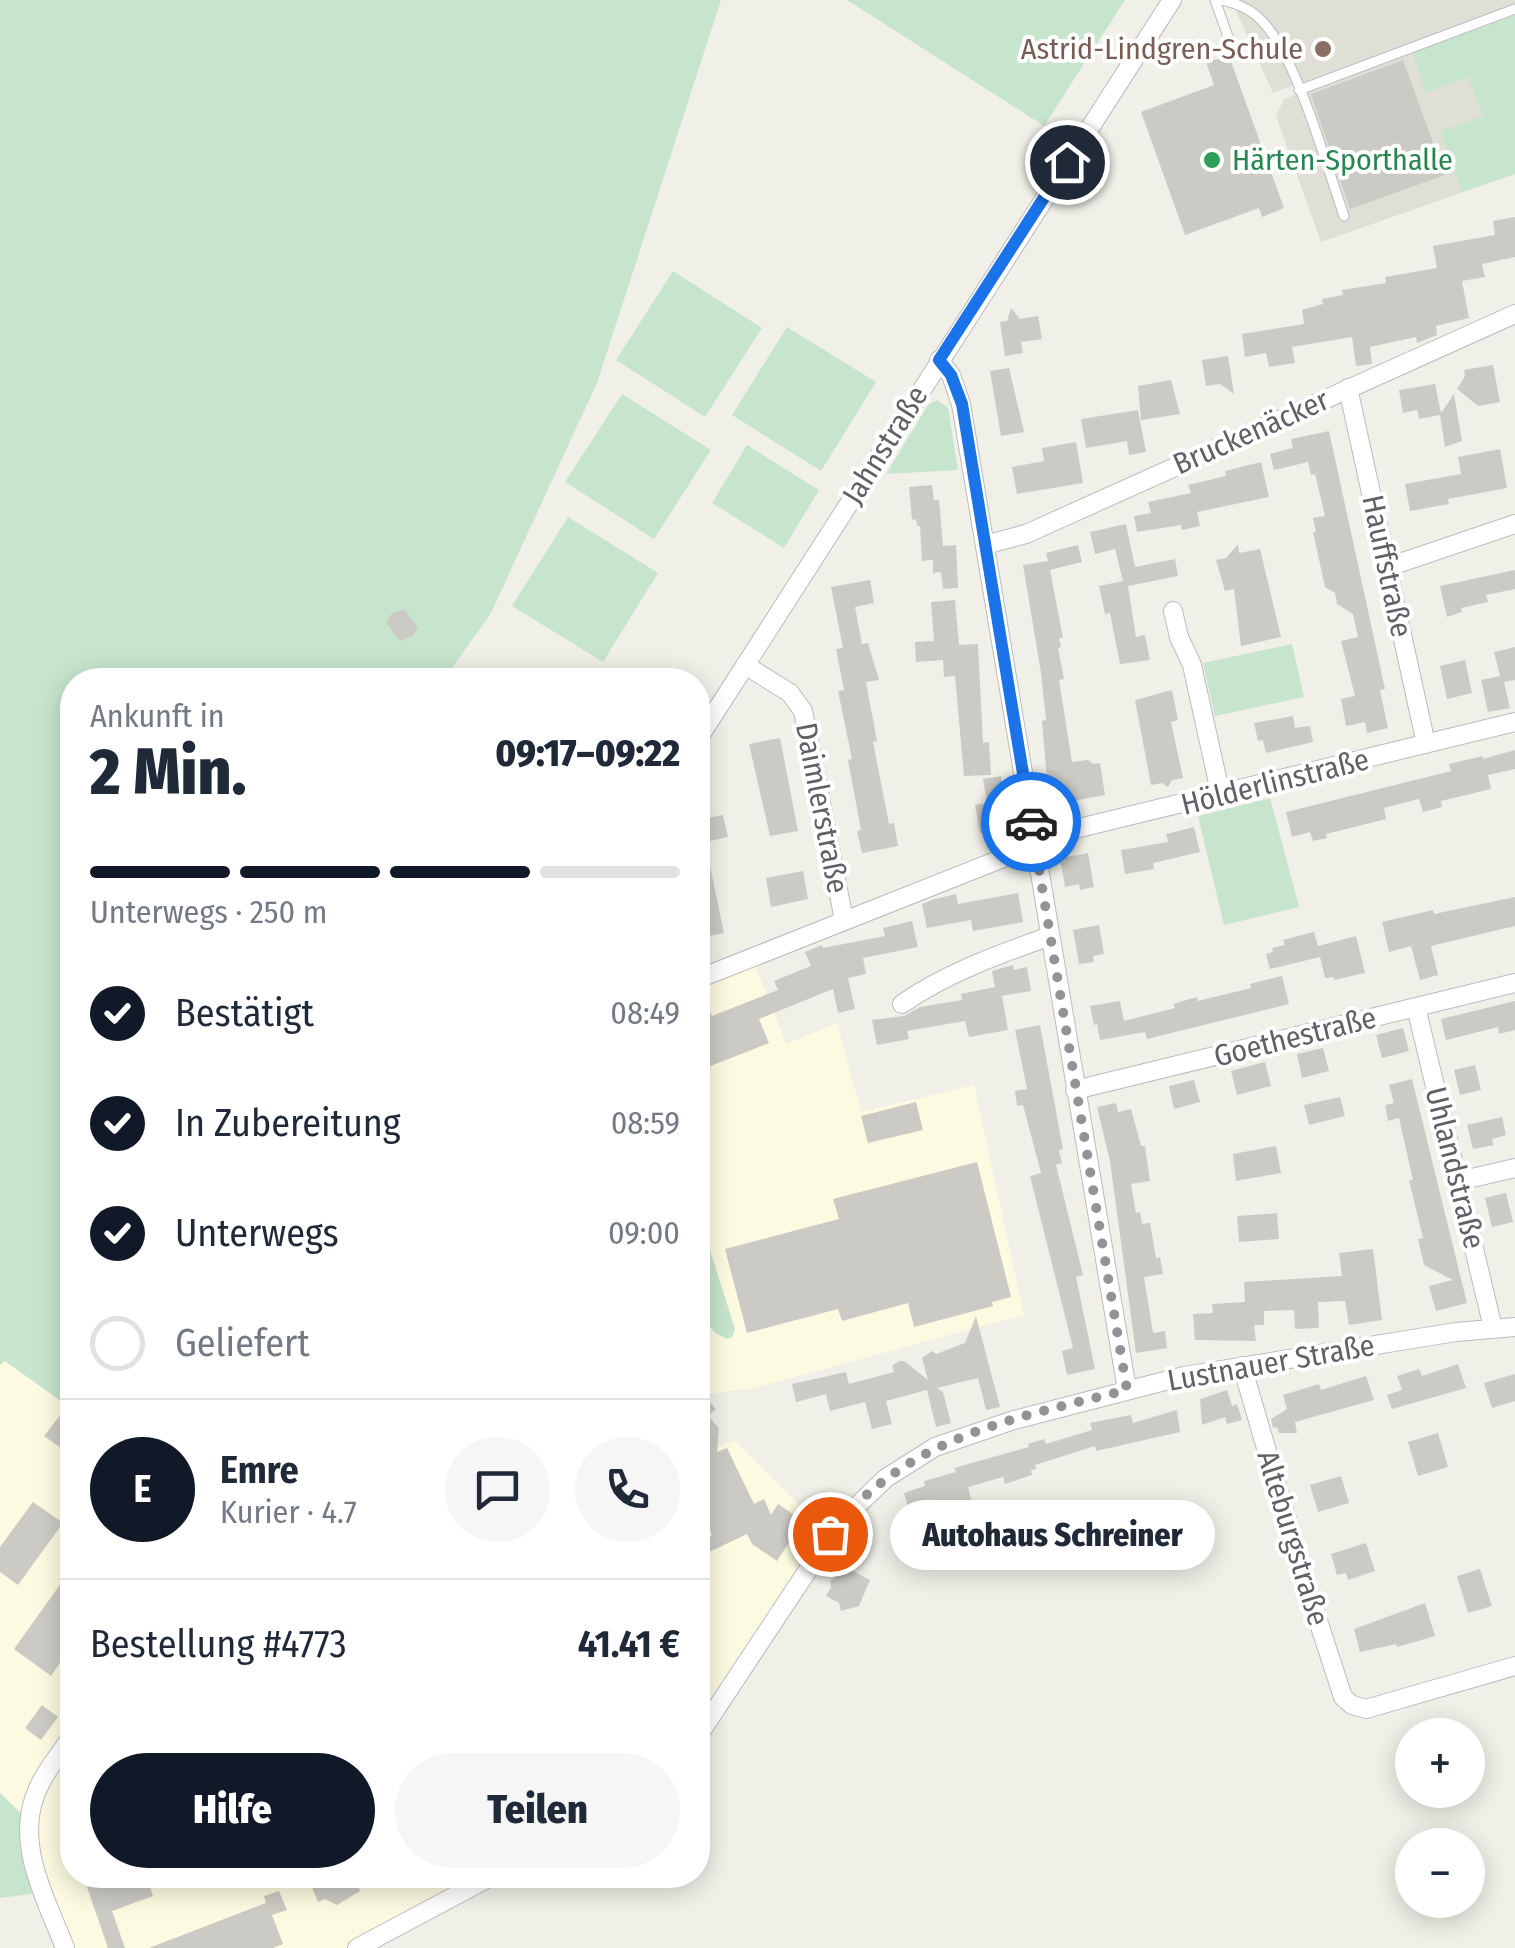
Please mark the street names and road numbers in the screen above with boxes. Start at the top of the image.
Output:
street label: Jahnstraße [835,379,935,511]
street label: Bruckenäcker [1168,382,1335,482]
street label: Hauffstraße [1354,492,1420,640]
street label: Daimlerstraße [788,720,856,896]
street label: Hölderlinstraße [1177,741,1373,823]
street label: Goethestraße [1210,999,1380,1075]
street label: Uhlandstraße [1418,1083,1492,1253]
street label: Lustnauer Straße [1165,1327,1377,1399]
street label: Alteburgstraße [1249,1446,1337,1630]

